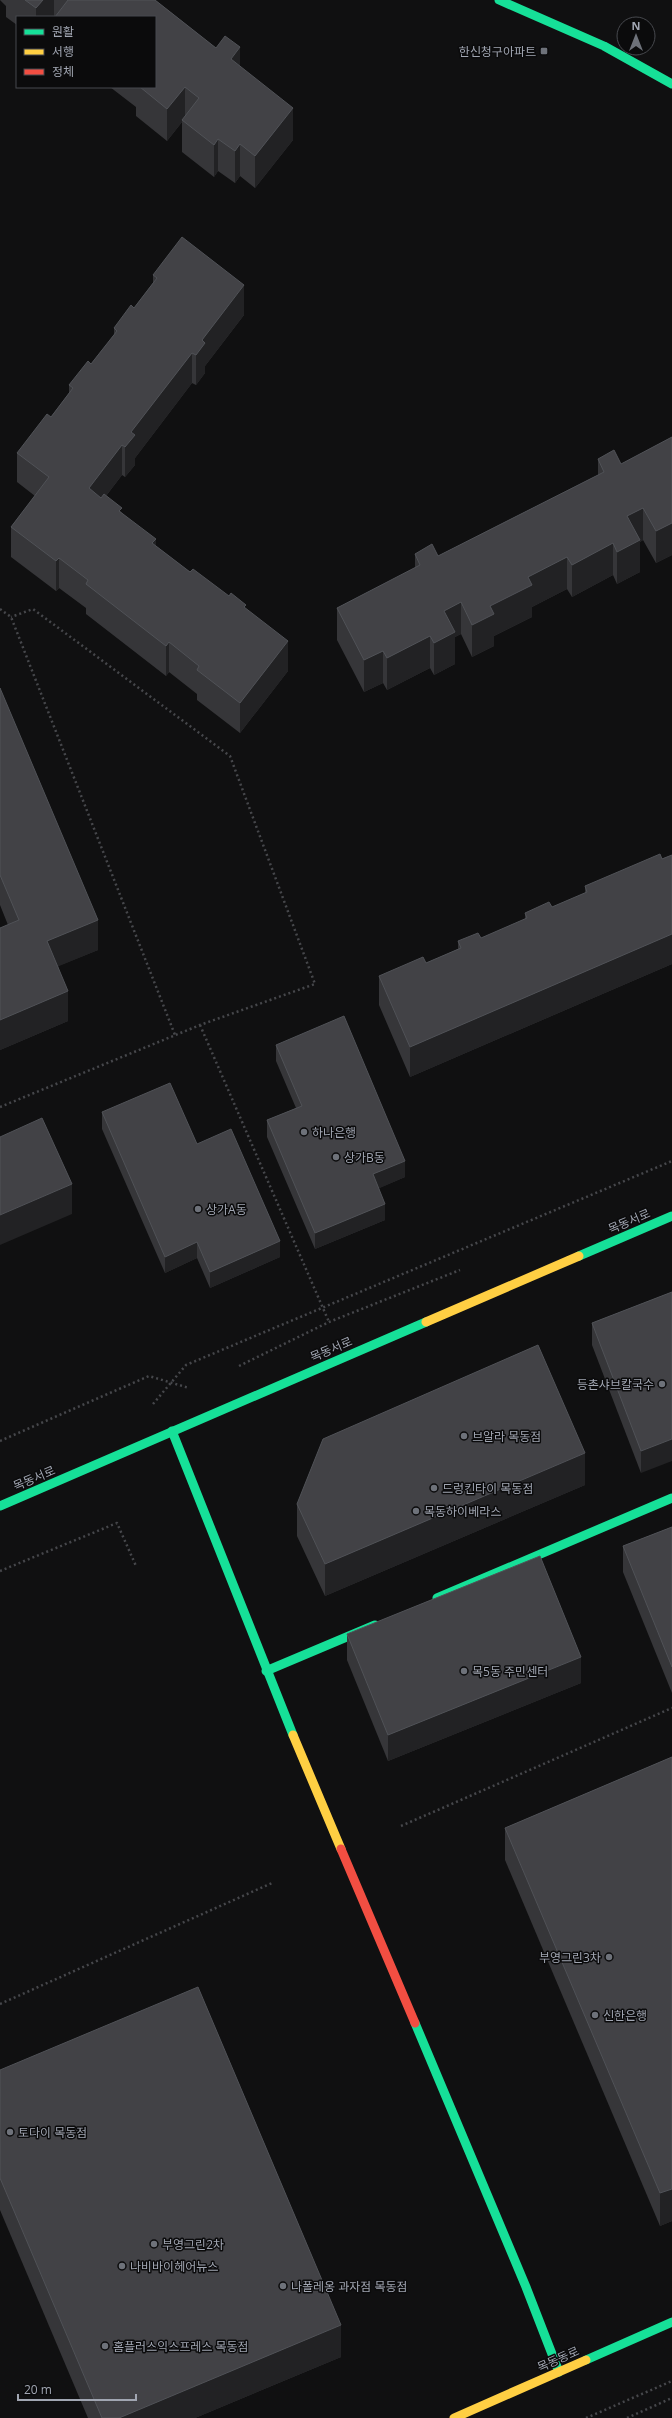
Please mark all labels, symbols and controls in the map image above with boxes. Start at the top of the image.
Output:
legend [16,16,156,88]
north arrow [616,16,656,56]
text: N [632,18,640,33]
text: 원활 [52,23,74,40]
text: 서행 [52,43,74,60]
place label: 한신청구아파트 [459,43,536,60]
marker: 한신청구아파트 [539,46,549,56]
text: 정체 [52,63,74,80]
place label: 하나은행 [312,1124,356,1141]
marker: 하나은행 [299,1127,309,1137]
place label: 상가B동 [344,1149,385,1166]
marker: 상가B동 [331,1152,341,1162]
place label: 상가A동 [206,1201,247,1218]
marker: 상가A동 [193,1204,203,1214]
street label: 목동서로 [605,1205,653,1237]
street label: 목동서로 [307,1333,355,1365]
place label: 등촌샤브칼국수 [577,1376,654,1393]
marker: 등촌샤브칼국수 [657,1379,667,1389]
place label: 브알라 목동점 [472,1428,541,1445]
marker: 브알라 목동점 [459,1431,469,1441]
street label: 목동서로 [10,1462,58,1494]
place label: 드렁킨타이 목동점 [442,1480,533,1497]
marker: 드렁킨타이 목동점 [429,1483,439,1493]
place label: 목동하이베라스 [424,1503,501,1520]
marker: 목동하이베라스 [411,1506,421,1516]
place label: 목5동 주민센터 [472,1663,548,1680]
marker: 목5동 주민센터 [459,1666,469,1676]
place label: 부영그린3차 [539,1949,601,1966]
marker: 부영그린3차 [604,1952,614,1962]
place label: 신한은행 [603,2007,647,2024]
marker: 신한은행 [590,2010,600,2020]
place label: 토다이 목동점 [18,2124,87,2141]
marker: 토다이 목동점 [5,2127,15,2137]
place label: 부영그린2차 [162,2236,224,2253]
marker: 부영그린2차 [149,2239,159,2249]
place label: 나비바이헤어뉴스 [130,2258,218,2275]
marker: 나비바이헤어뉴스 [117,2261,127,2271]
place label: 나폴레옹 과자점 목동점 [291,2278,408,2295]
marker: 나폴레옹 과자점 목동점 [278,2281,288,2291]
place label: 홈플러스익스프레스 목동점 [113,2338,249,2355]
marker: 홈플러스익스프레스 목동점 [100,2341,110,2351]
street label: 목동동로 [534,2342,582,2376]
scale bar [18,2376,136,2402]
text: 20 m [24,2381,52,2398]

